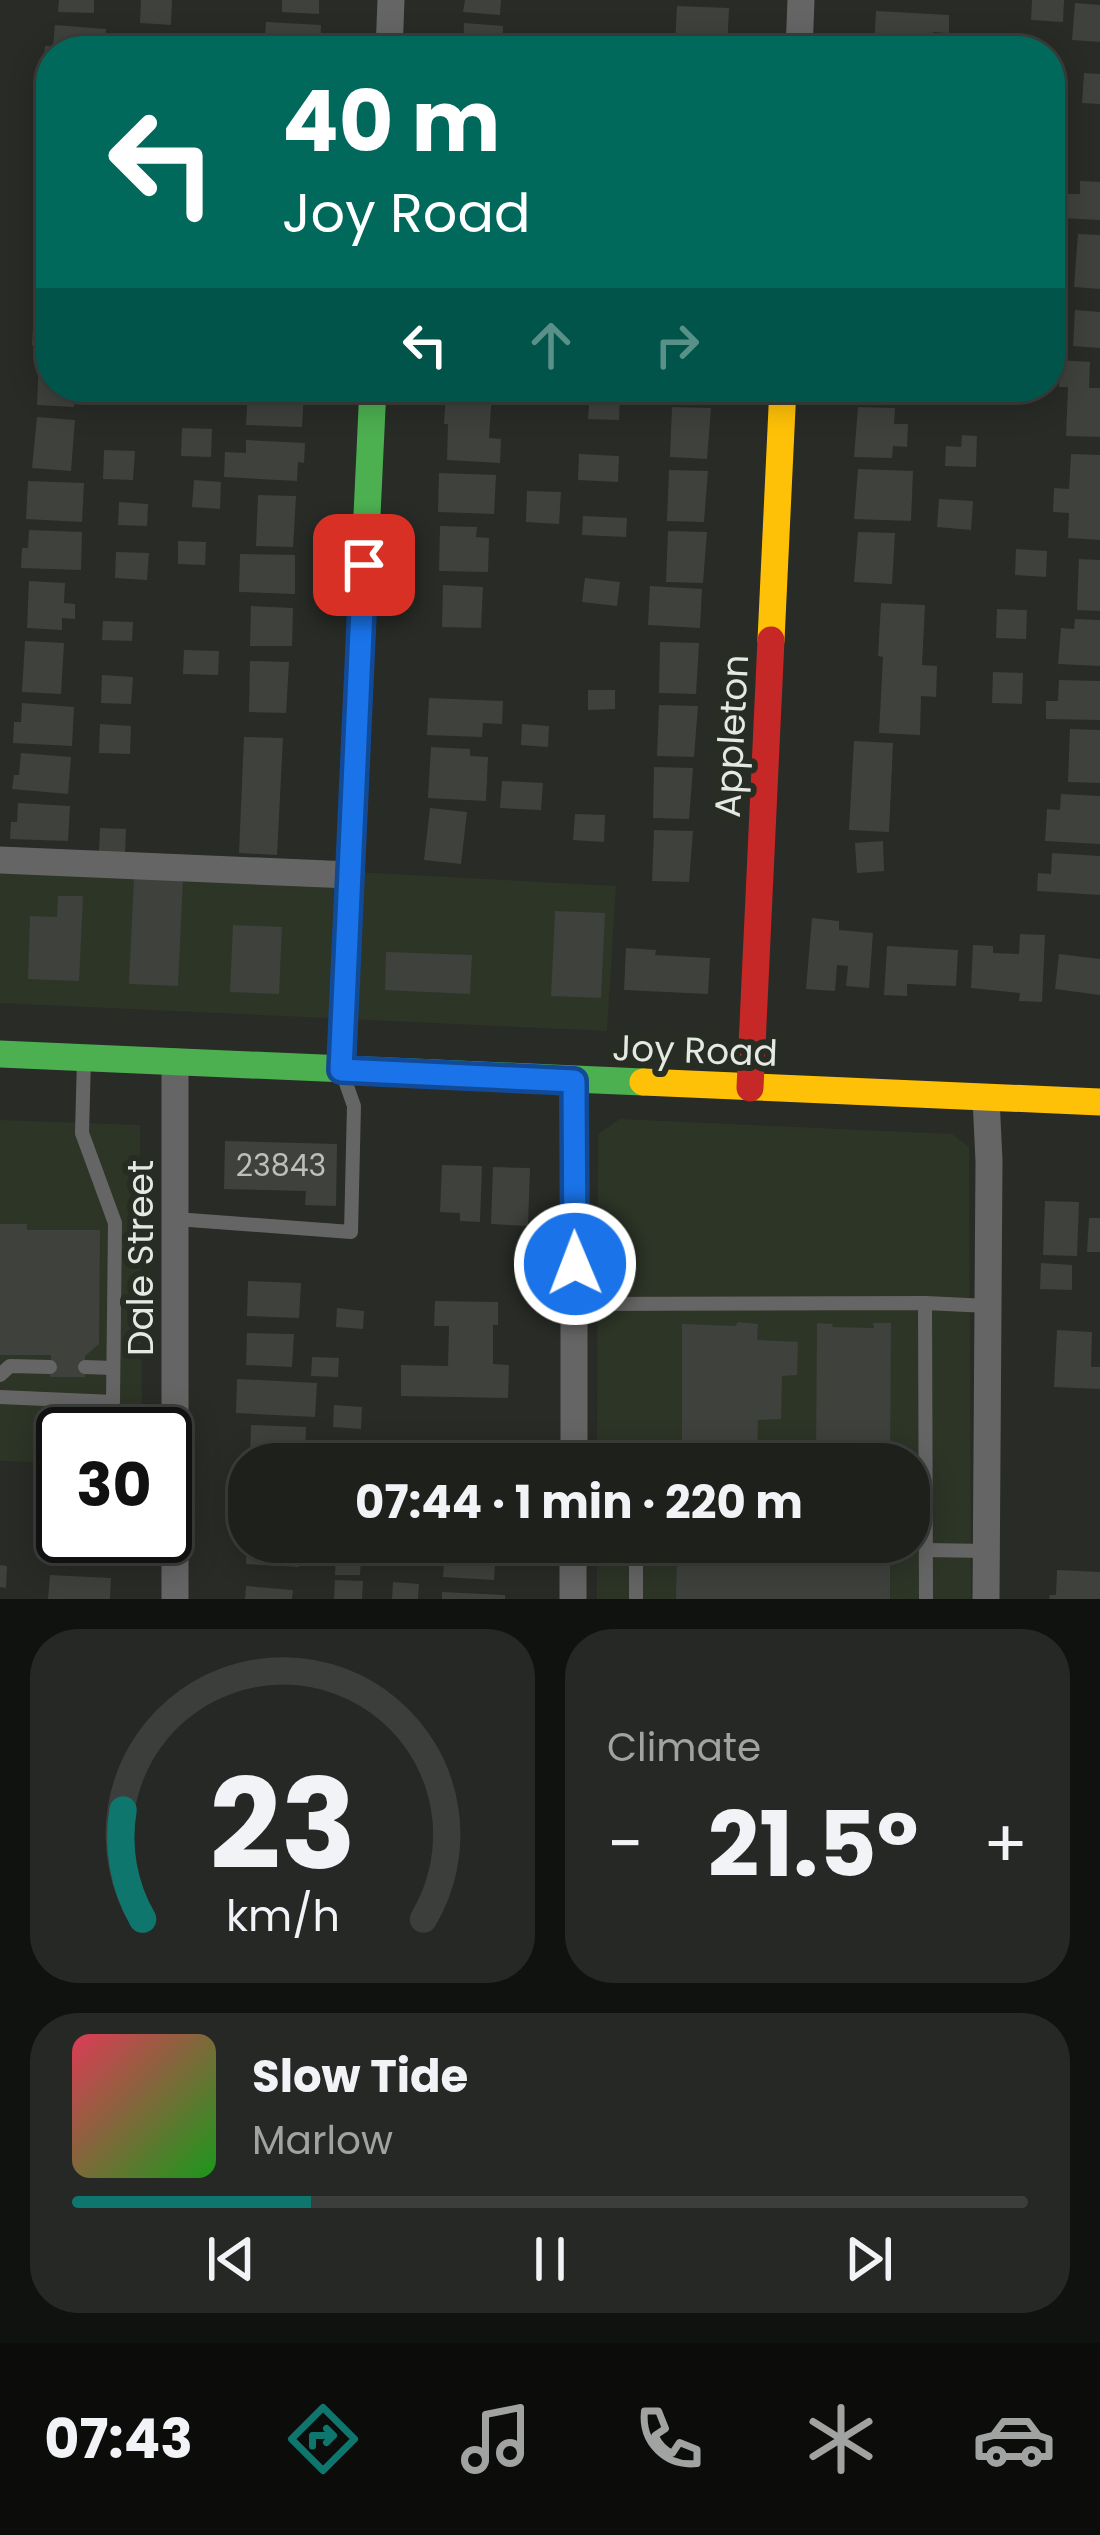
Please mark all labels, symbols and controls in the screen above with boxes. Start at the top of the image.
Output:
text: 40 m [282,63,500,180]
icon: left [84,84,240,240]
text: Joy Road [282,175,530,251]
icon: left [392,312,458,378]
icon: ahead [518,312,584,378]
icon: right [644,312,710,378]
pin [313,514,415,616]
icon: arrive [331,532,397,598]
street label: Appleton [702,653,761,819]
street label: Joy Road [611,1022,779,1079]
house number: 23843 [236,1144,326,1187]
street label: Dale Street [115,1160,166,1356]
position arrow [512,1201,638,1327]
speed limit sign: 30 [36,1407,192,1563]
text: 07:44 · 1 min · 220 m [355,1471,803,1534]
text: Climate [607,1720,761,1775]
text: 23 [209,1737,356,1912]
text: 21.5° [708,1781,919,1908]
text: − [607,1798,643,1890]
text: + [983,1798,1028,1890]
text: km/h [225,1886,340,1946]
text: Slow Tide [252,2045,468,2108]
text: Marlow [252,2113,393,2168]
icon: previous [198,2226,264,2292]
icon: pause [517,2226,583,2292]
icon: next [836,2226,902,2292]
icon: directions [281,2397,365,2481]
icon: music [454,2397,538,2481]
icon: phone [627,2397,711,2481]
icon: climate [799,2397,883,2481]
icon: car [972,2397,1056,2481]
text: 07:43 [44,2401,193,2477]

